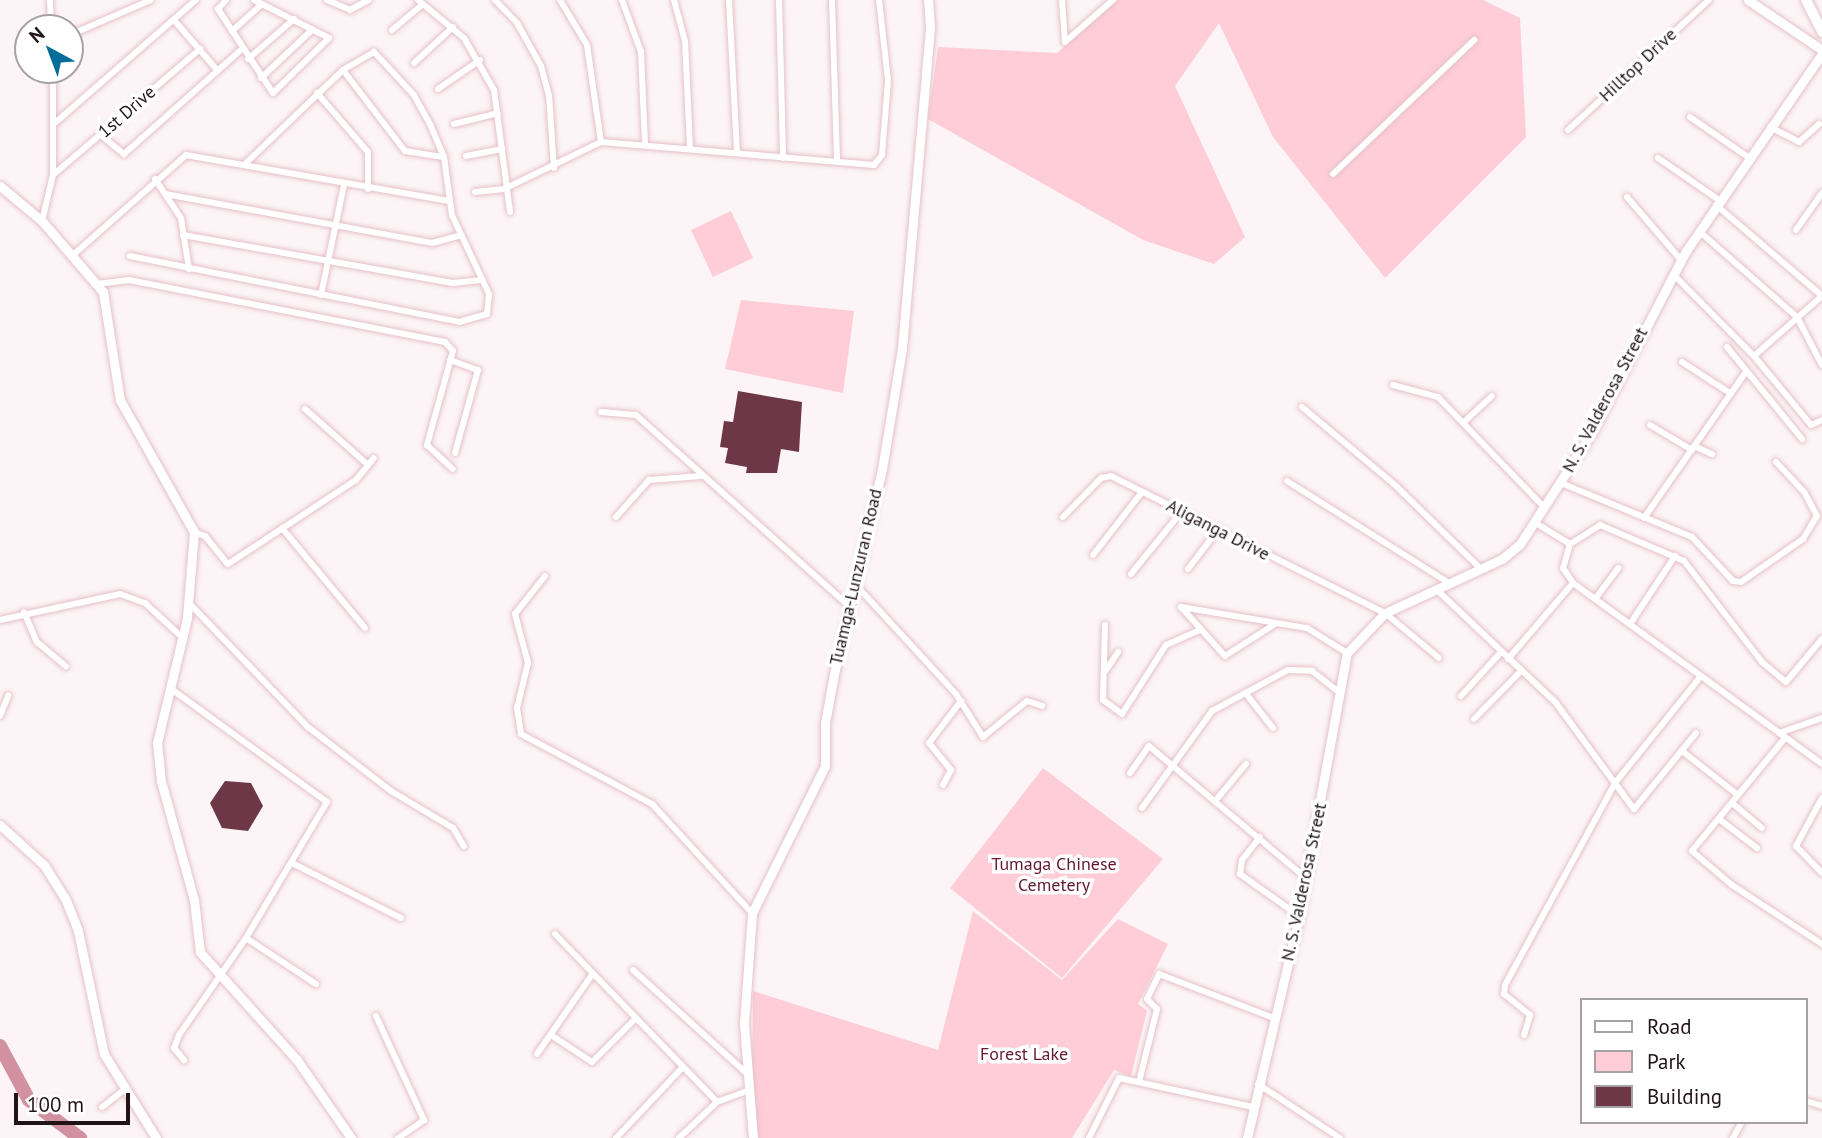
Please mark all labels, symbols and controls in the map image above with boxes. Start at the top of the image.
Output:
north arrow [14,14,84,84]
text: N [24,22,49,48]
street label: Hilltop Drive [1595,24,1681,106]
street label: 1st Drive [94,81,160,143]
street label: N. S. Valderosa Street [1557,322,1653,478]
street label: Tuamga-Lunzuran Road [825,487,887,667]
street label: Aliganga Drive [1163,495,1273,565]
street label: N. S. Valderosa Street [1276,799,1332,965]
park label: Tumaga Chinese Cemetery [991,854,1117,896]
legend [1580,998,1808,1124]
text: Road [1647,1013,1691,1040]
park label: Forest Lake [980,1043,1068,1065]
text: Park [1647,1048,1686,1075]
scale bar [18,1078,133,1122]
text: Building [1647,1083,1722,1110]
text: 100 m [27,1091,84,1118]

